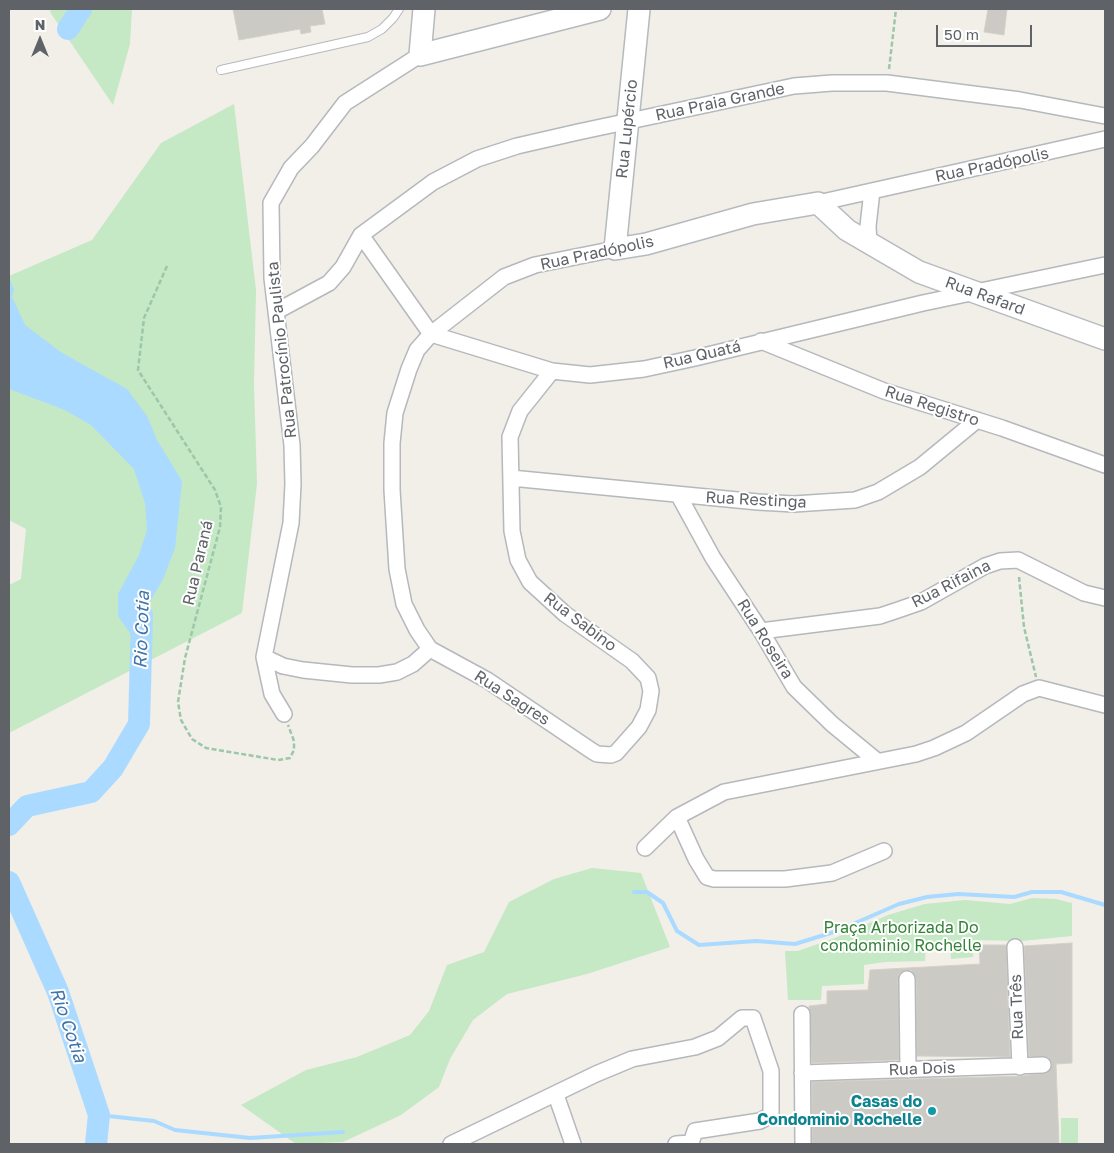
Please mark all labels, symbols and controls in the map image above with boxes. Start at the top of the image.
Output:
north arrow [15,15,65,65]
scale bar [939,15,1035,47]
text: N [35,16,45,33]
text: 50 m [944,25,979,43]
street label: Rua Lupércio [612,78,642,180]
street label: Rua Praia Grande [654,79,786,125]
street label: Rua Pradópolis [933,144,1051,186]
street label: Rua Pradópolis [538,232,656,274]
street label: Rua Patrocínio Paulista [263,261,301,439]
street label: Rua Rafard [942,273,1028,319]
street label: Rua Quatá [661,337,743,373]
street label: Rua Registro [882,382,982,430]
street label: Rua Restinga [705,488,807,512]
street label: Rua Paraná [179,519,217,607]
street label: Rua Rifaina [908,556,994,612]
street label: Rua Sabino [540,588,620,656]
water label: Rio Cotia [130,591,154,669]
street label: Rua Roseira [733,595,797,683]
street label: Rua Sagres [471,666,553,730]
park label: Praça Arborizada Do condominio Rochelle [820,918,982,956]
street label: Rua Três [1006,974,1028,1040]
water label: Rio Cotia [45,985,91,1065]
street label: Rua Dois [888,1058,956,1080]
place label: Casas do Condominio Rochelle [757,1092,922,1130]
marker: Casas do Condominio Rochelle [926,1105,938,1117]

